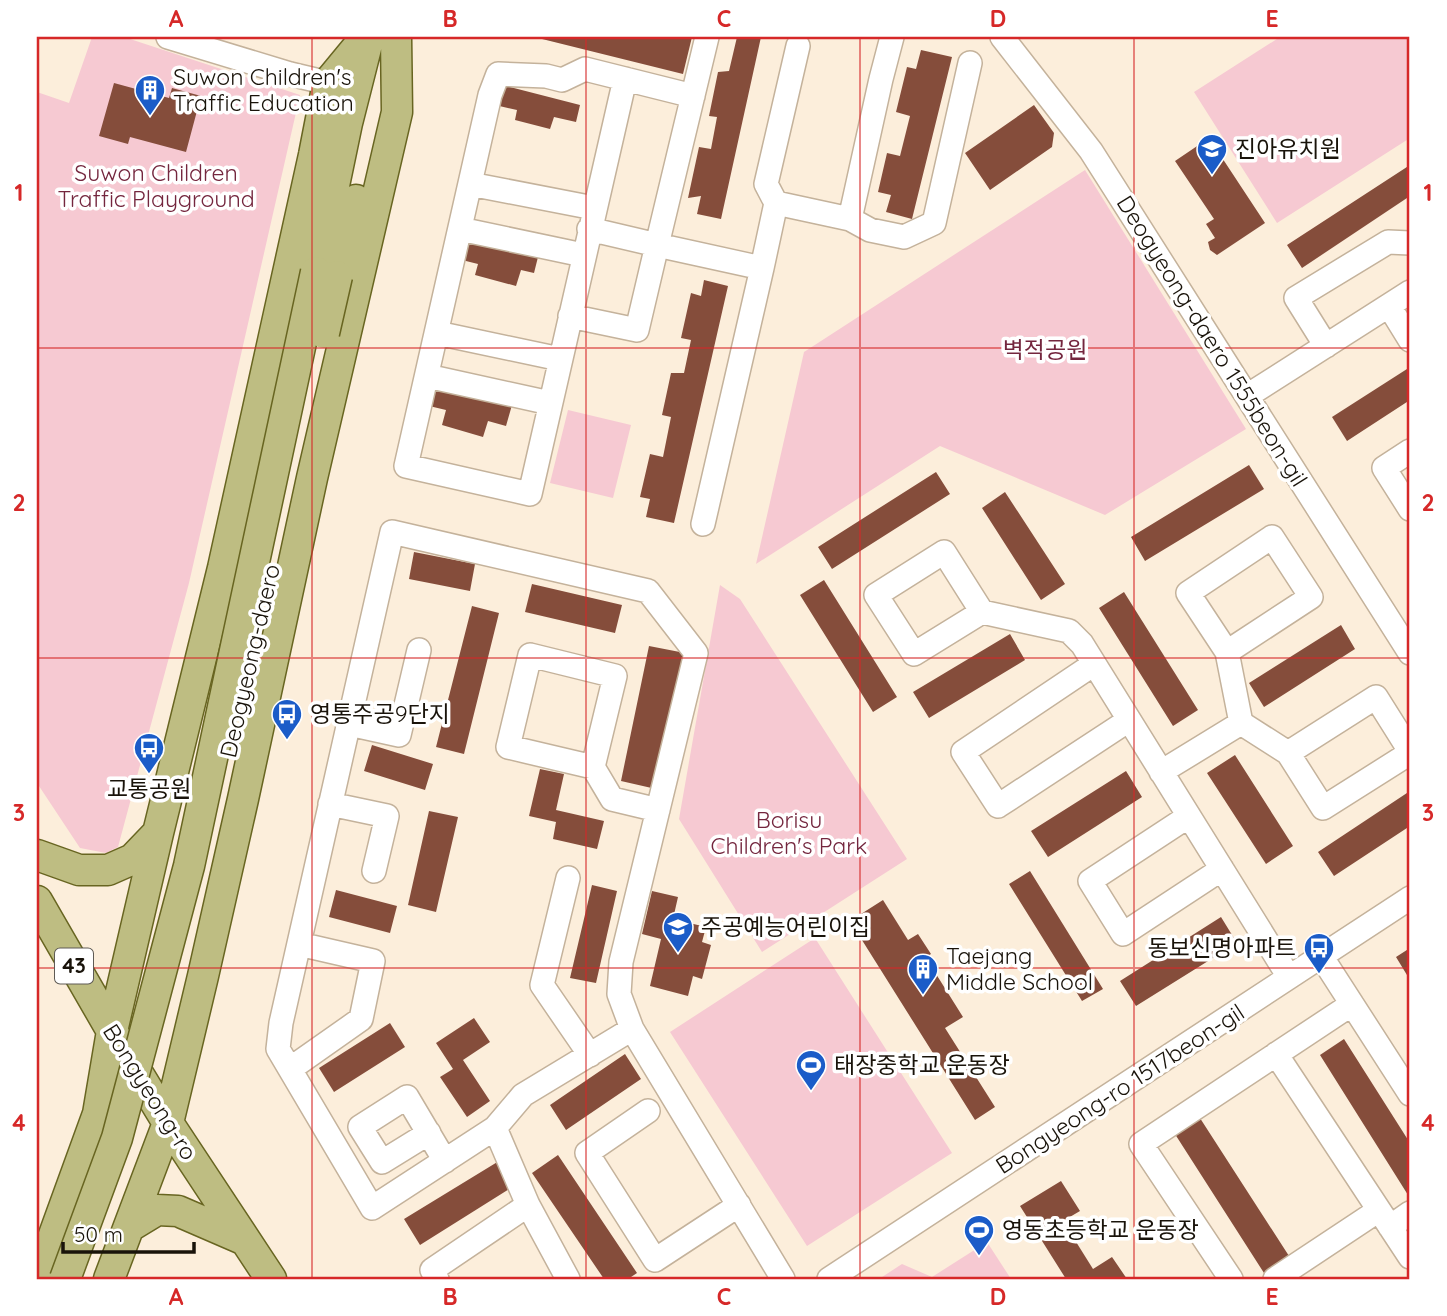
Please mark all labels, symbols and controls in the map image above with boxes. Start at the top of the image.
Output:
text: A [169,4,184,33]
text: B [442,4,458,33]
text: C [717,4,731,33]
text: D [990,4,1006,33]
text: E [1265,4,1279,33]
place label: Suwon Children's Traffic Education [173,62,354,117]
building icon: Suwon Children's Traffic Education [133,73,167,117]
school or university icon: 진아유치원 [1195,132,1229,176]
place label: 진아유치원 [1235,134,1341,163]
park label: Suwon Children Traffic Playground [57,158,255,213]
text: 1 [15,178,23,207]
text: 1 [1424,178,1432,207]
street label: Deogyeong-daero 1555beon-gil [1111,190,1314,492]
park label: 벽적공원 [1003,335,1087,364]
text: 2 [12,488,26,517]
text: 2 [1421,488,1435,517]
street label: Deogyeong-daero [213,561,286,760]
bus stop icon: 영통주공9단지 [270,697,304,741]
place label: 영통주공9단지 [310,699,450,728]
bus stop icon: 교통공원 [132,731,166,775]
place label: 교통공원 [107,774,191,803]
text: 3 [13,798,25,827]
text: 3 [1422,798,1434,827]
park label: Borisu Children's Park [711,805,867,860]
school or university icon: 주공예능어린이집 [661,910,695,954]
place label: 주공예능어린이집 [701,912,870,941]
bus stop icon: 동보신명아파트 [1302,931,1336,975]
place label: 동보신명아파트 [1148,933,1296,962]
place label: Taejang Middle School [946,941,1093,996]
road number: 43 [55,948,93,984]
building icon: Taejang Middle School [906,952,940,996]
street label: Bongyeong-ro 1517beon-gil [990,997,1249,1180]
street label: Bongyeong-ro [97,1018,204,1165]
sports icon: 태장중학교 운동장 [794,1048,828,1092]
place label: 태장중학교 운동장 [834,1050,1010,1079]
text: 4 [12,1108,26,1137]
text: 4 [1421,1108,1435,1137]
scale bar [63,1211,194,1255]
sports icon: 영동초등학교 운동장 [962,1213,996,1257]
place label: 영동초등학교 운동장 [1002,1215,1199,1244]
text: 50 m [74,1221,123,1247]
text: A [169,1282,184,1311]
text: B [442,1282,458,1311]
text: C [717,1282,731,1311]
text: D [990,1282,1006,1311]
text: E [1265,1282,1279,1311]

